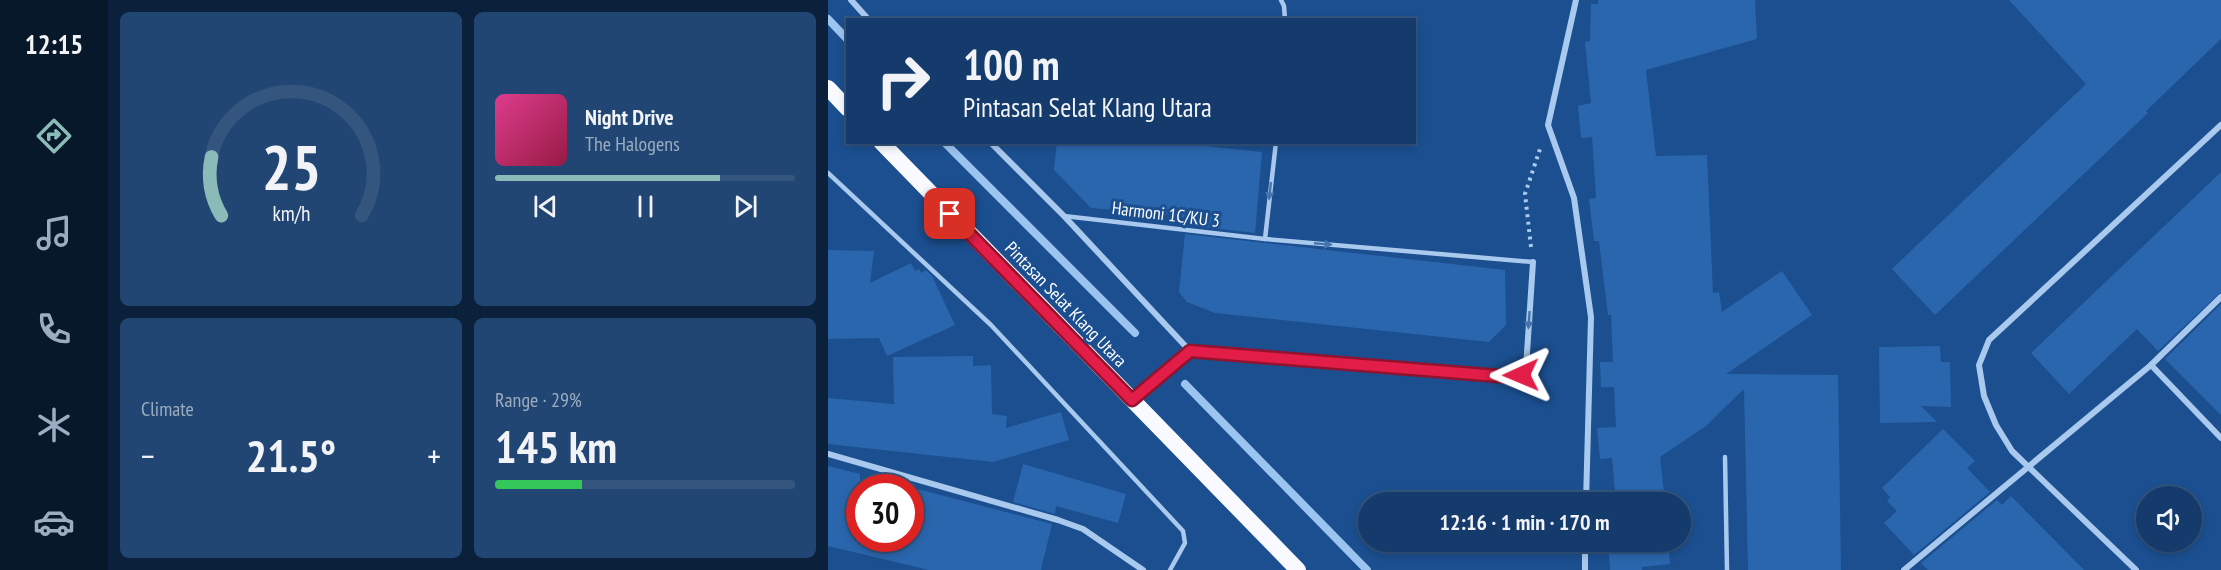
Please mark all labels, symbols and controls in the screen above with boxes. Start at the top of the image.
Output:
text: 12:15 [25,27,83,61]
text: 100 m [963,37,1060,92]
icon: right [864,42,942,120]
text: Pintasan Selat Klang Utara [963,90,1212,124]
text: Night Drive [585,103,674,131]
icon: directions [33,115,75,157]
text: 25 [261,126,321,207]
text: The Halogens [585,131,680,157]
one-way arrow [1265,181,1275,200]
pin [924,188,975,239]
icon: previous [529,190,562,223]
icon: pause [629,190,662,223]
icon: next [729,190,762,223]
street label: Harmoni 1C/KU 3 [1111,196,1221,232]
icon: arrive [933,197,966,230]
text: km/h [272,199,310,227]
icon: music [33,212,75,254]
street label: Pintasan Selat Klang Utara [1000,236,1132,372]
one-way arrow [1314,239,1333,249]
icon: phone [33,308,75,350]
one-way arrow [1525,311,1534,330]
position arrow [1489,343,1553,407]
text: Range · 29% [495,387,582,413]
text: Climate [141,396,194,422]
icon: climate [33,404,75,446]
text: 145 km [495,417,617,475]
text: 21.5° [246,426,336,484]
text: − [141,434,155,477]
text: + [427,434,441,477]
speed limit sign: 30 [846,474,924,552]
map controls [2136,486,2202,552]
button: sound [2136,486,2202,552]
icon: car [33,501,75,543]
text: 12:16 · 1 min · 170 m [1439,508,1610,536]

